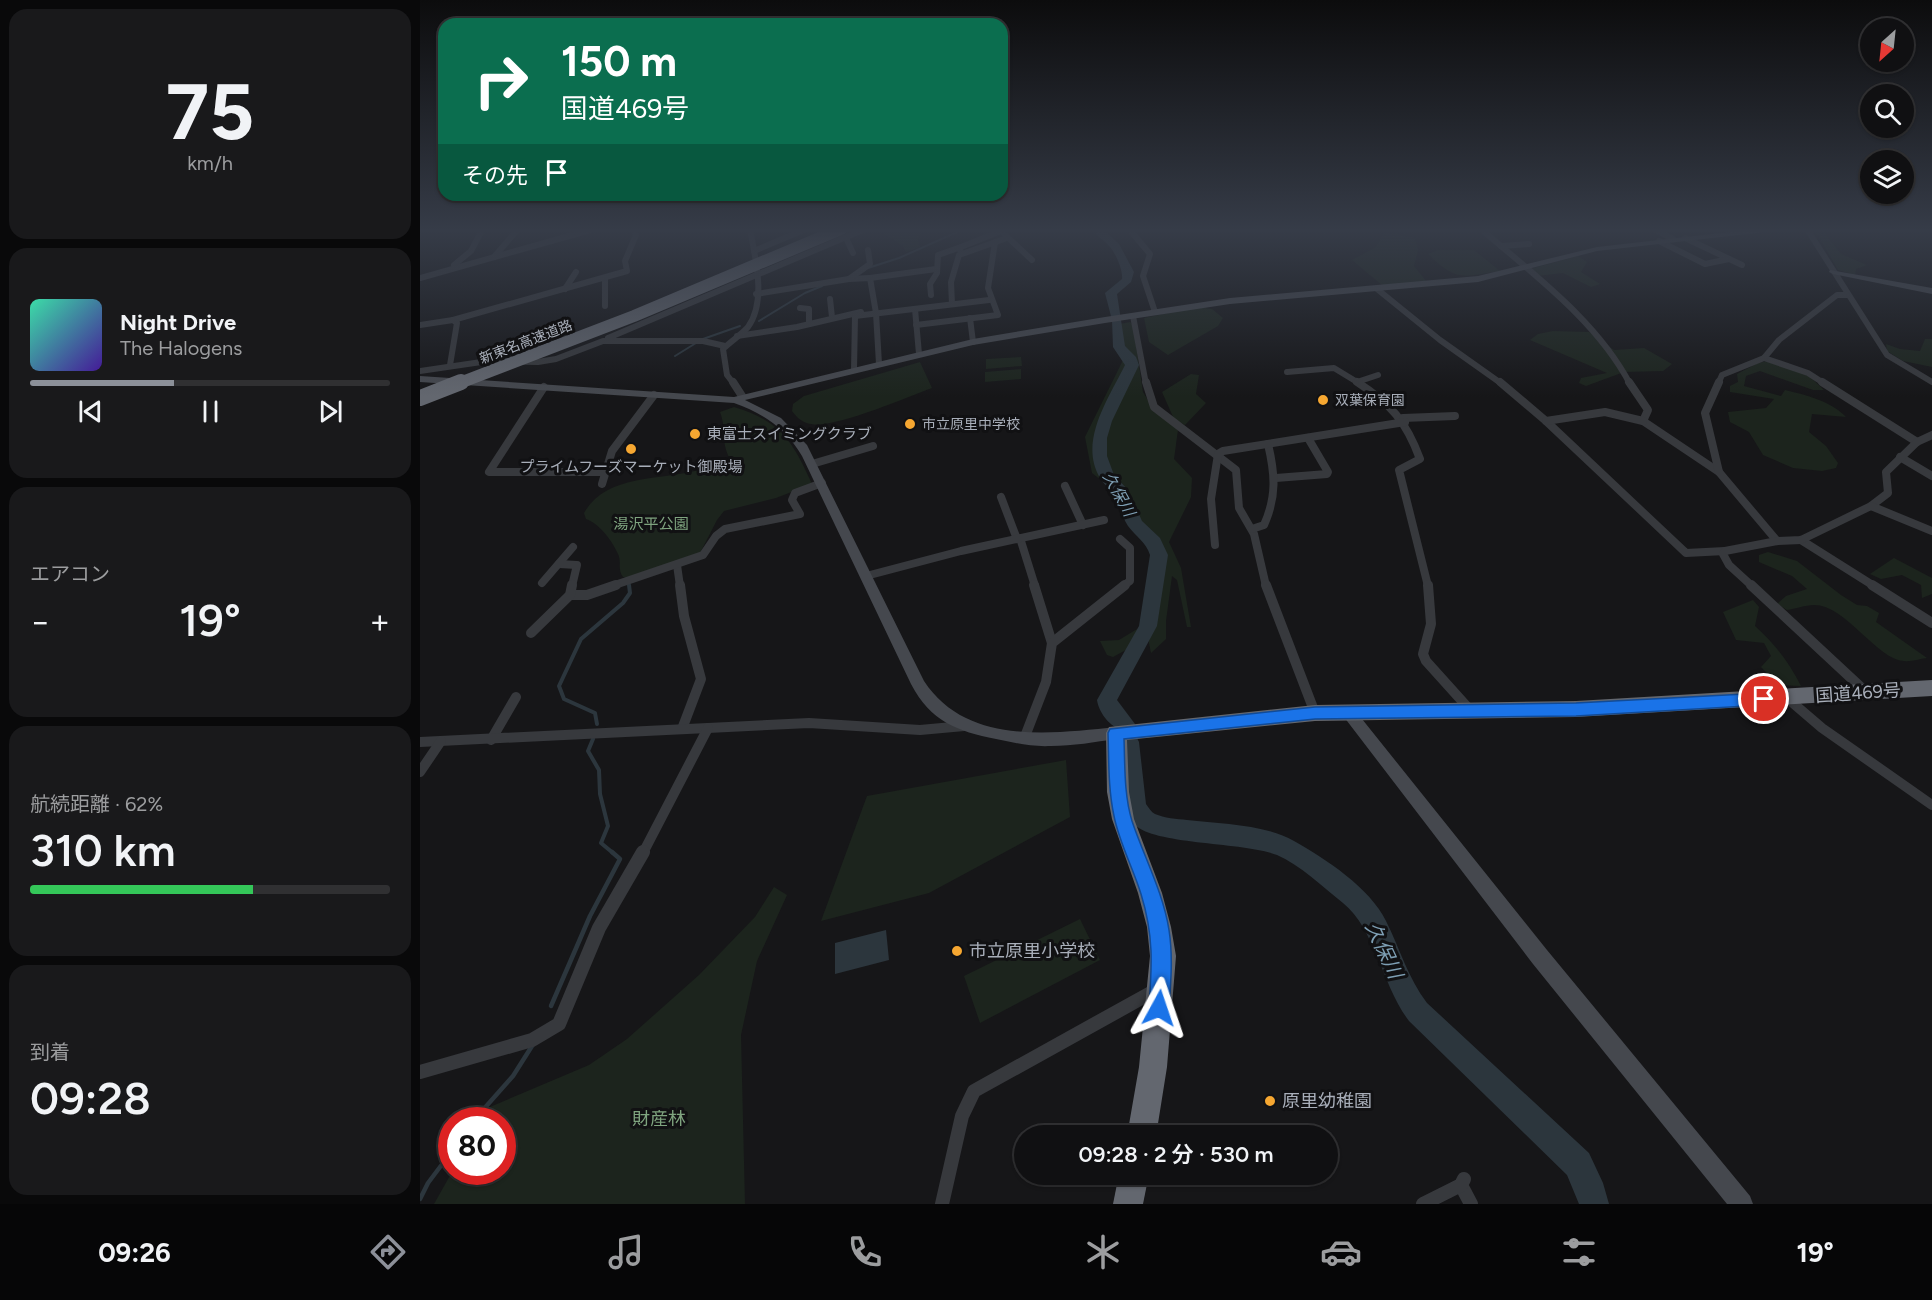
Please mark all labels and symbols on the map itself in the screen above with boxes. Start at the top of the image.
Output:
north arrow [1860,18,1914,72]
street label: 新東名高速道路 [477,317,575,367]
place label: 双葉保育園 [1335,392,1405,409]
marker: 双葉保育園 [1316,393,1330,407]
place label: 市立原里中学校 [922,416,1020,433]
marker: 市立原里中学校 [903,417,917,431]
place label: 東富士スイミングクラブ [707,425,872,443]
marker: 東富士スイミングクラブ [688,427,702,441]
marker: プライムフーズマーケット御殿場 [624,442,638,456]
place label: プライムフーズマーケット御殿場 [519,458,743,476]
water label: 久保川 [1099,468,1140,521]
park label: 湯沢平公園 [613,515,689,533]
pin [1738,673,1789,724]
street label: 国道469号 [1815,679,1901,707]
water label: 久保川 [1360,918,1408,984]
place label: 市立原里小学校 [969,940,1095,962]
marker: 市立原里小学校 [950,944,964,958]
position arrow [1127,976,1191,1040]
place label: 原里幼稚園 [1282,1090,1372,1112]
marker: 原里幼稚園 [1263,1094,1277,1108]
speed limit sign: 80 [438,1107,516,1185]
park label: 財産林 [632,1108,686,1130]

